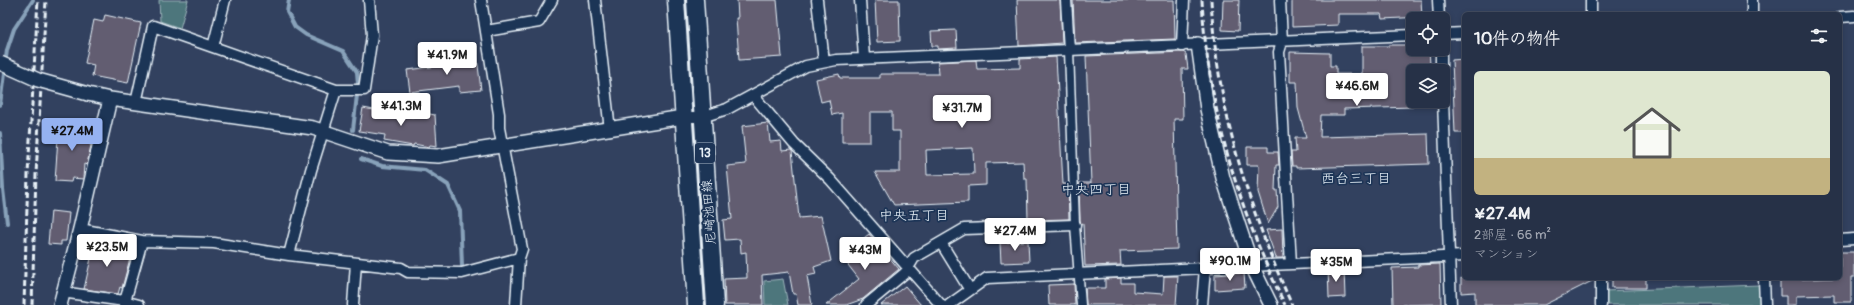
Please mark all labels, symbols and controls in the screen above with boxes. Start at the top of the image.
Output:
map controls [1406,12,1450,108]
button: locate [1406,12,1450,56]
icon: filters [1808,25,1830,47]
text: 10件の物件 [1474,28,1560,49]
pin: ¥41.9M [414,42,480,76]
text: ¥41.9M [427,47,467,63]
button: layers [1406,64,1450,108]
pin: ¥46.6M [1324,73,1390,107]
text: ¥46.6M [1335,78,1379,94]
pin: ¥41.3M [368,93,434,127]
pin: ¥31.7M [929,95,995,129]
icon: home [1616,97,1688,169]
text: ¥41.3M [380,98,422,114]
text: ¥31.7M [942,100,982,116]
pin: ¥27.4M [39,118,105,152]
text: ¥27.4M [51,123,93,139]
road number: 13 [695,143,715,163]
district label: 西台三丁目 [1321,170,1391,187]
street label: 尼崎池田線 [699,178,719,245]
district label: 中央四丁目 [1061,181,1131,198]
text: ¥27.4M [1474,203,1530,224]
district label: 中央五丁目 [879,207,949,224]
pin: ¥27.4M [982,218,1048,252]
text: ¥27.4M [994,223,1036,239]
text: 2部屋 · 66 m² [1474,227,1551,243]
pin: ¥23.5M [74,234,140,268]
pin: ¥43M [841,237,889,271]
text: ¥23.5M [86,239,128,255]
text: ¥43M [848,242,882,258]
text: マンション [1474,246,1538,262]
pin: ¥90.1M [1197,248,1263,282]
pin: ¥35M [1312,249,1360,283]
text: ¥90.1M [1209,253,1251,269]
text: ¥35M [1320,254,1352,270]

